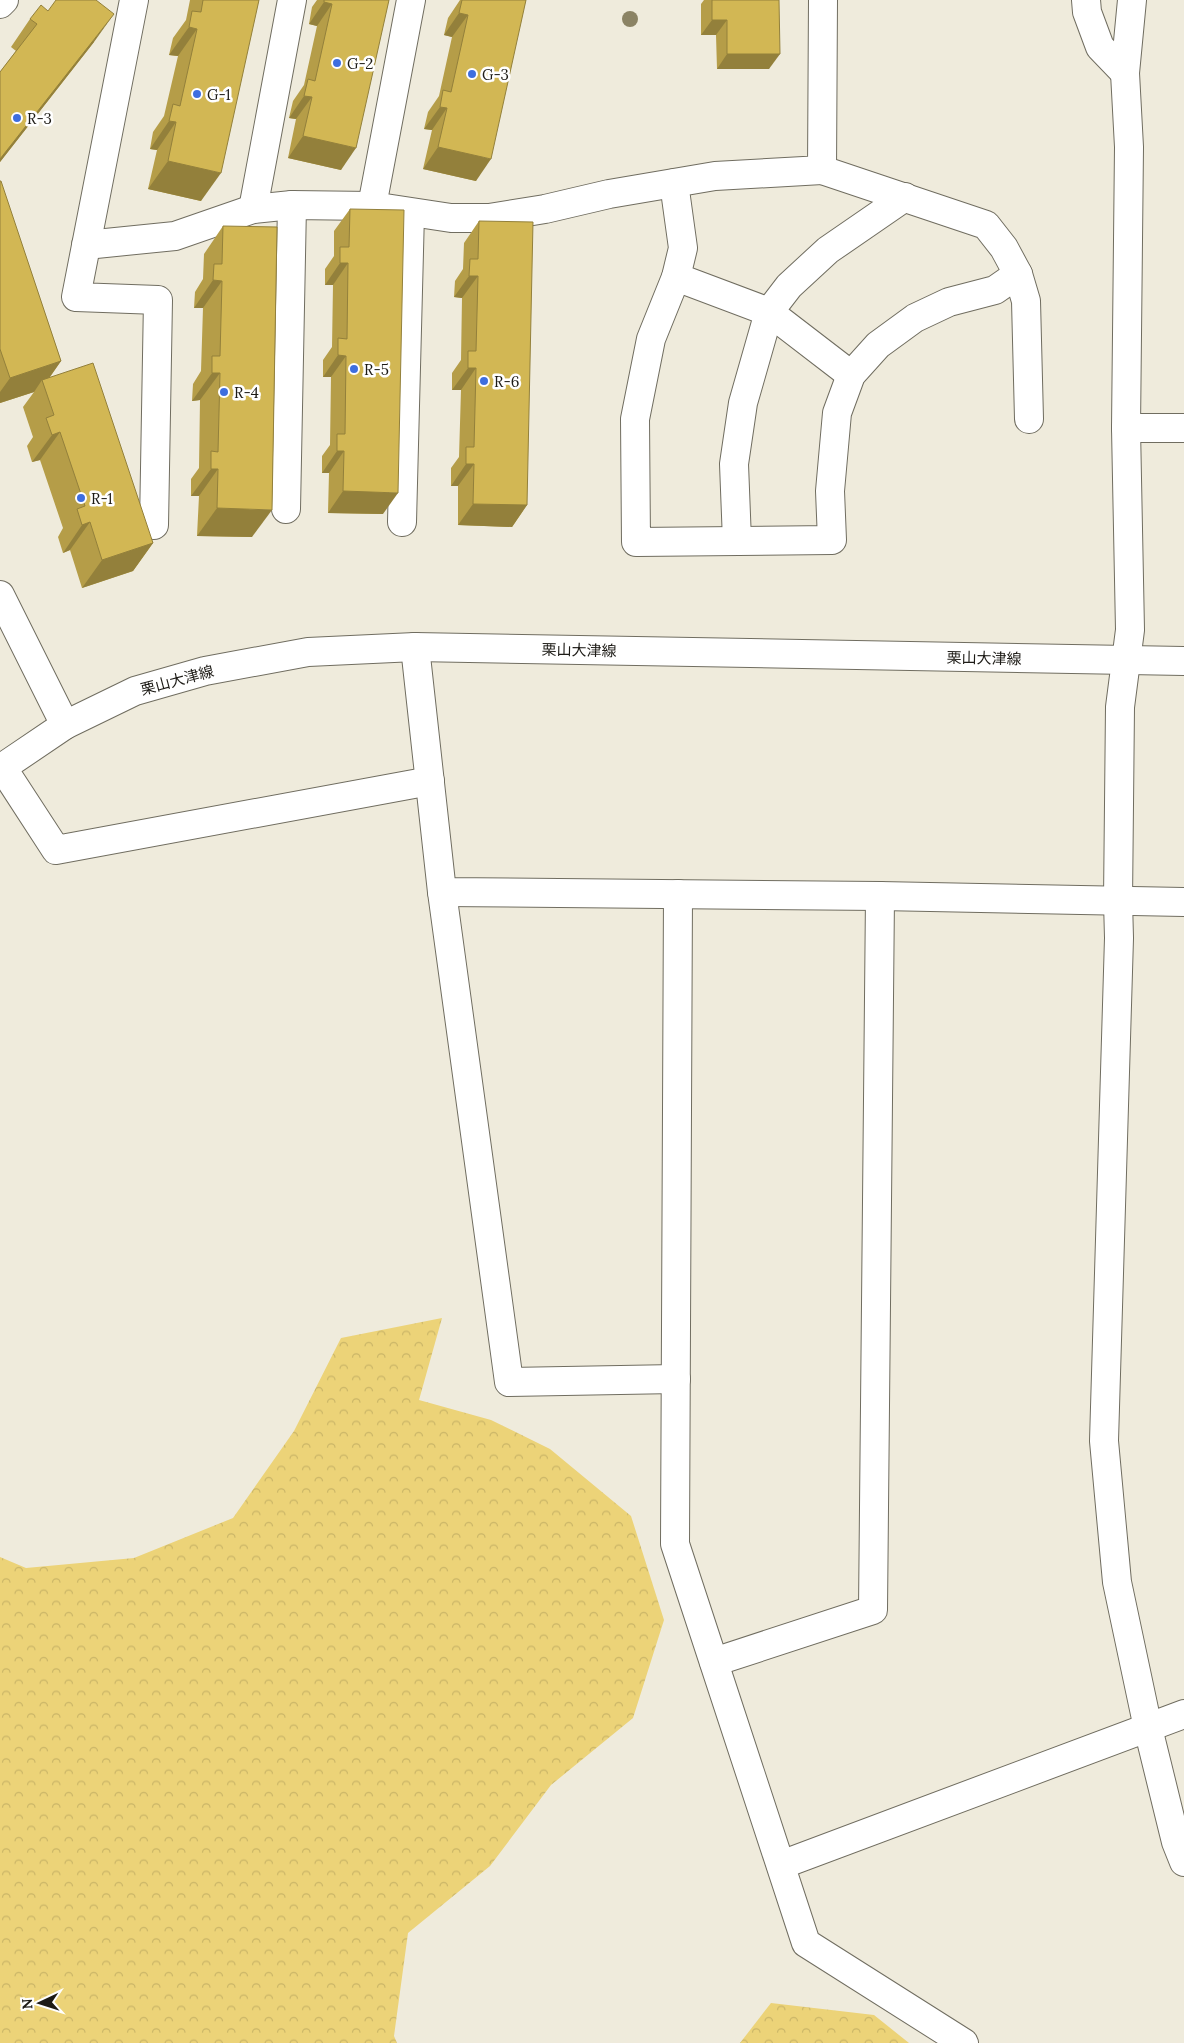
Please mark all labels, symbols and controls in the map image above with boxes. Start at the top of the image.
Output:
place label: G-2 [347,54,373,73]
marker: G-2 [331,57,343,69]
place label: G-3 [482,65,509,84]
marker: G-3 [466,68,478,80]
place label: G-1 [207,85,231,104]
marker: G-1 [191,88,203,100]
place label: R-3 [27,109,52,128]
marker: R-3 [11,112,23,124]
place label: R-5 [364,360,389,379]
marker: R-5 [348,363,360,375]
place label: R-6 [494,372,519,391]
marker: R-6 [478,375,490,387]
place label: R-4 [234,383,259,402]
marker: R-4 [218,386,230,398]
place label: R-1 [91,489,113,508]
marker: R-1 [75,492,87,504]
street label: 栗山大津線 [541,640,617,660]
street label: 栗山大津線 [946,648,1022,668]
street label: 栗山大津線 [138,661,216,699]
north arrow [15,1978,65,2028]
text: N [18,1998,36,2010]

